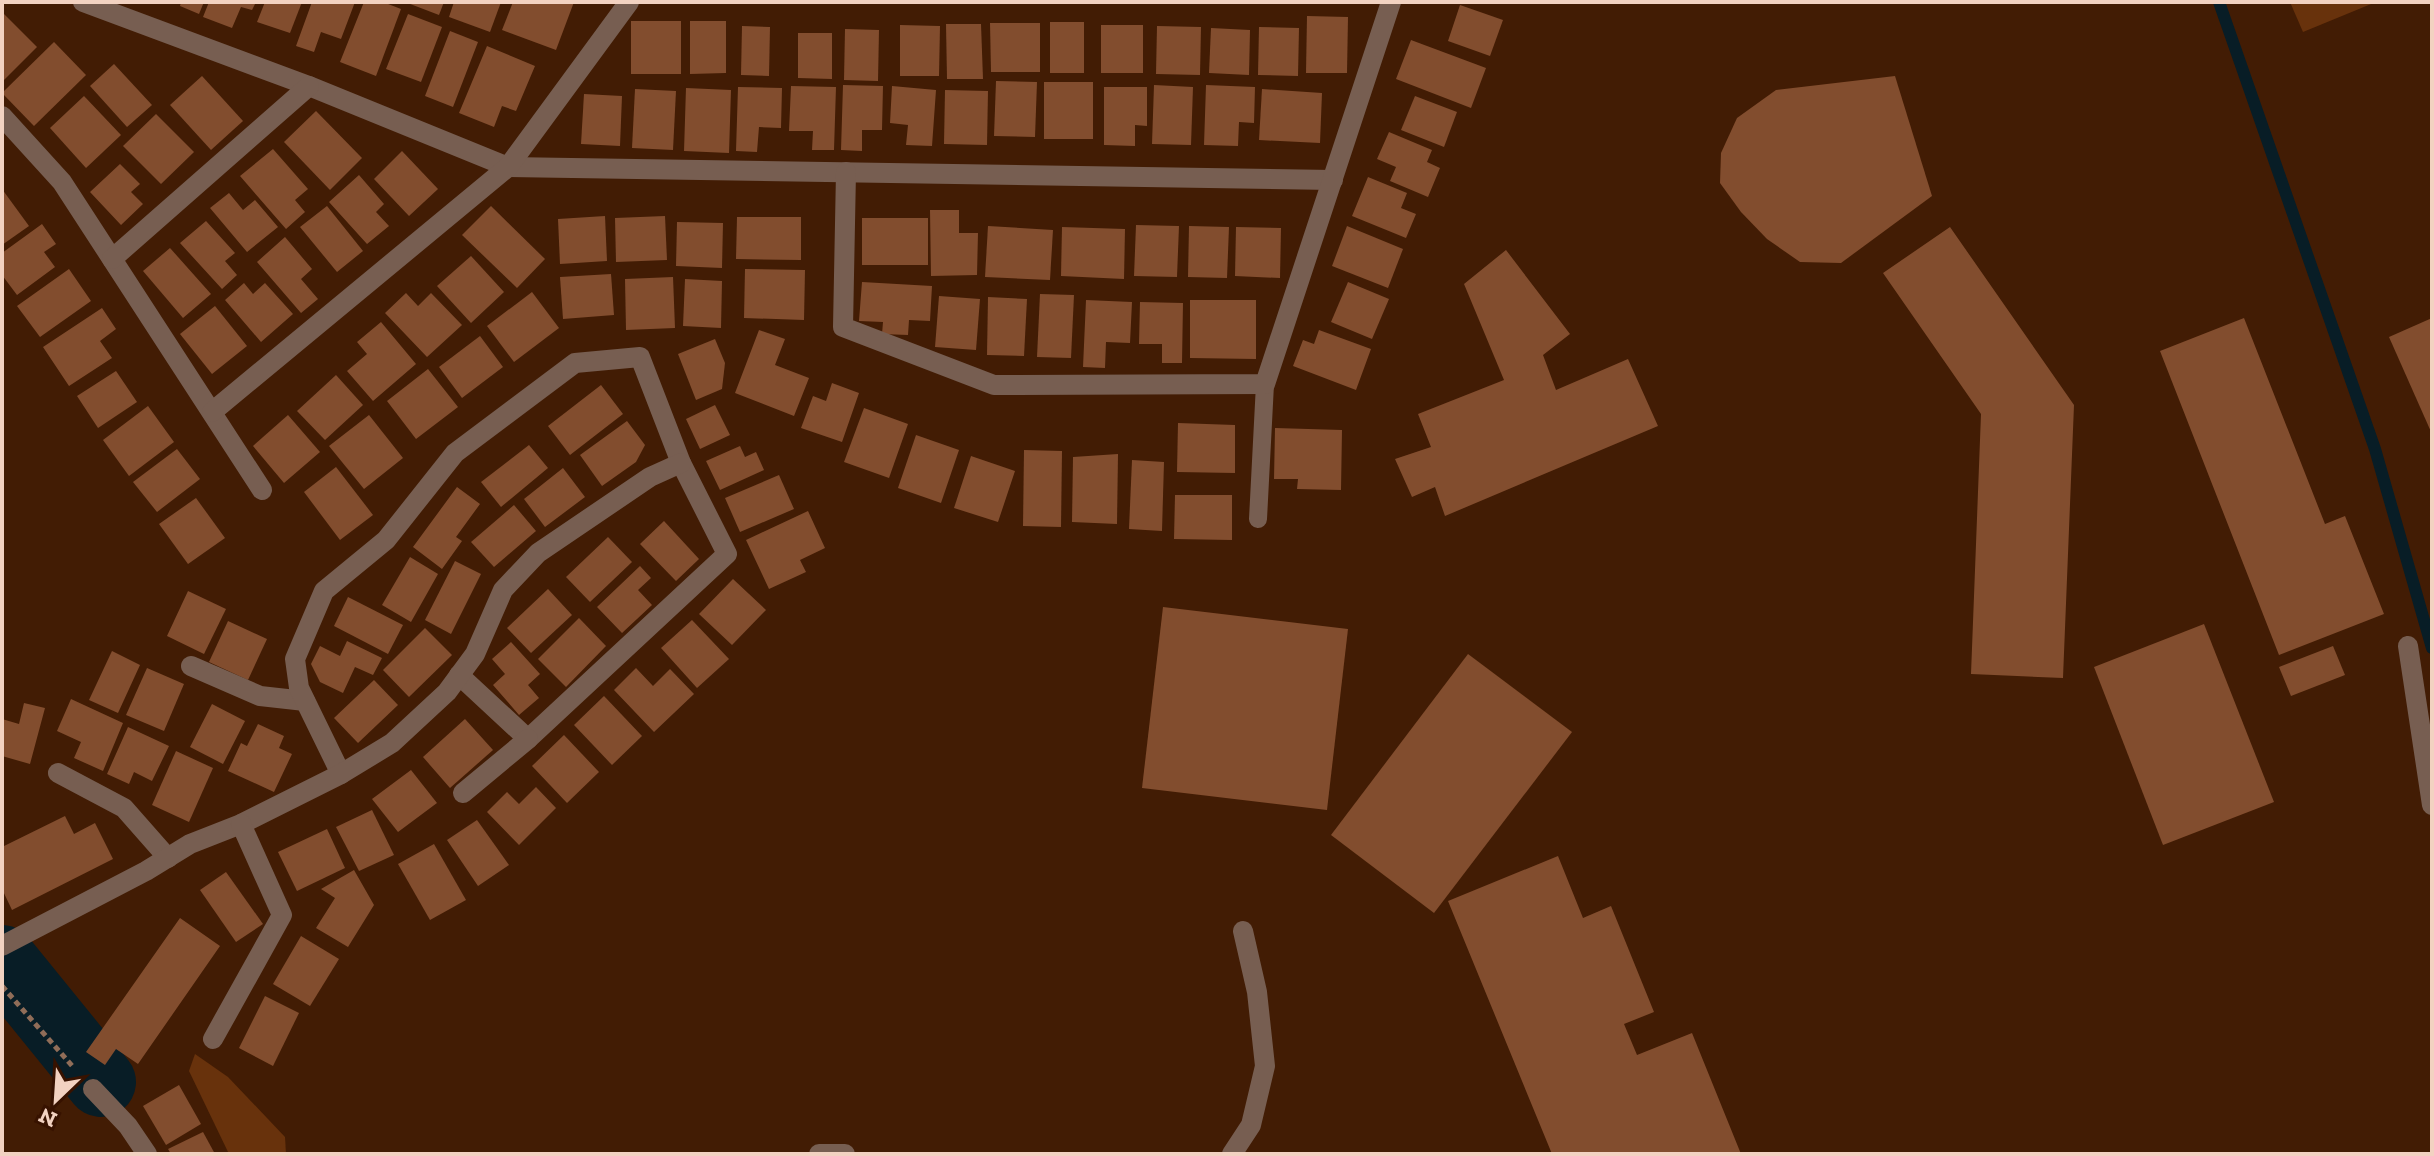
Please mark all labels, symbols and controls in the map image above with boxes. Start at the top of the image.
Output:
north arrow [16,1060,96,1140]
text: N [34,1102,61,1133]

